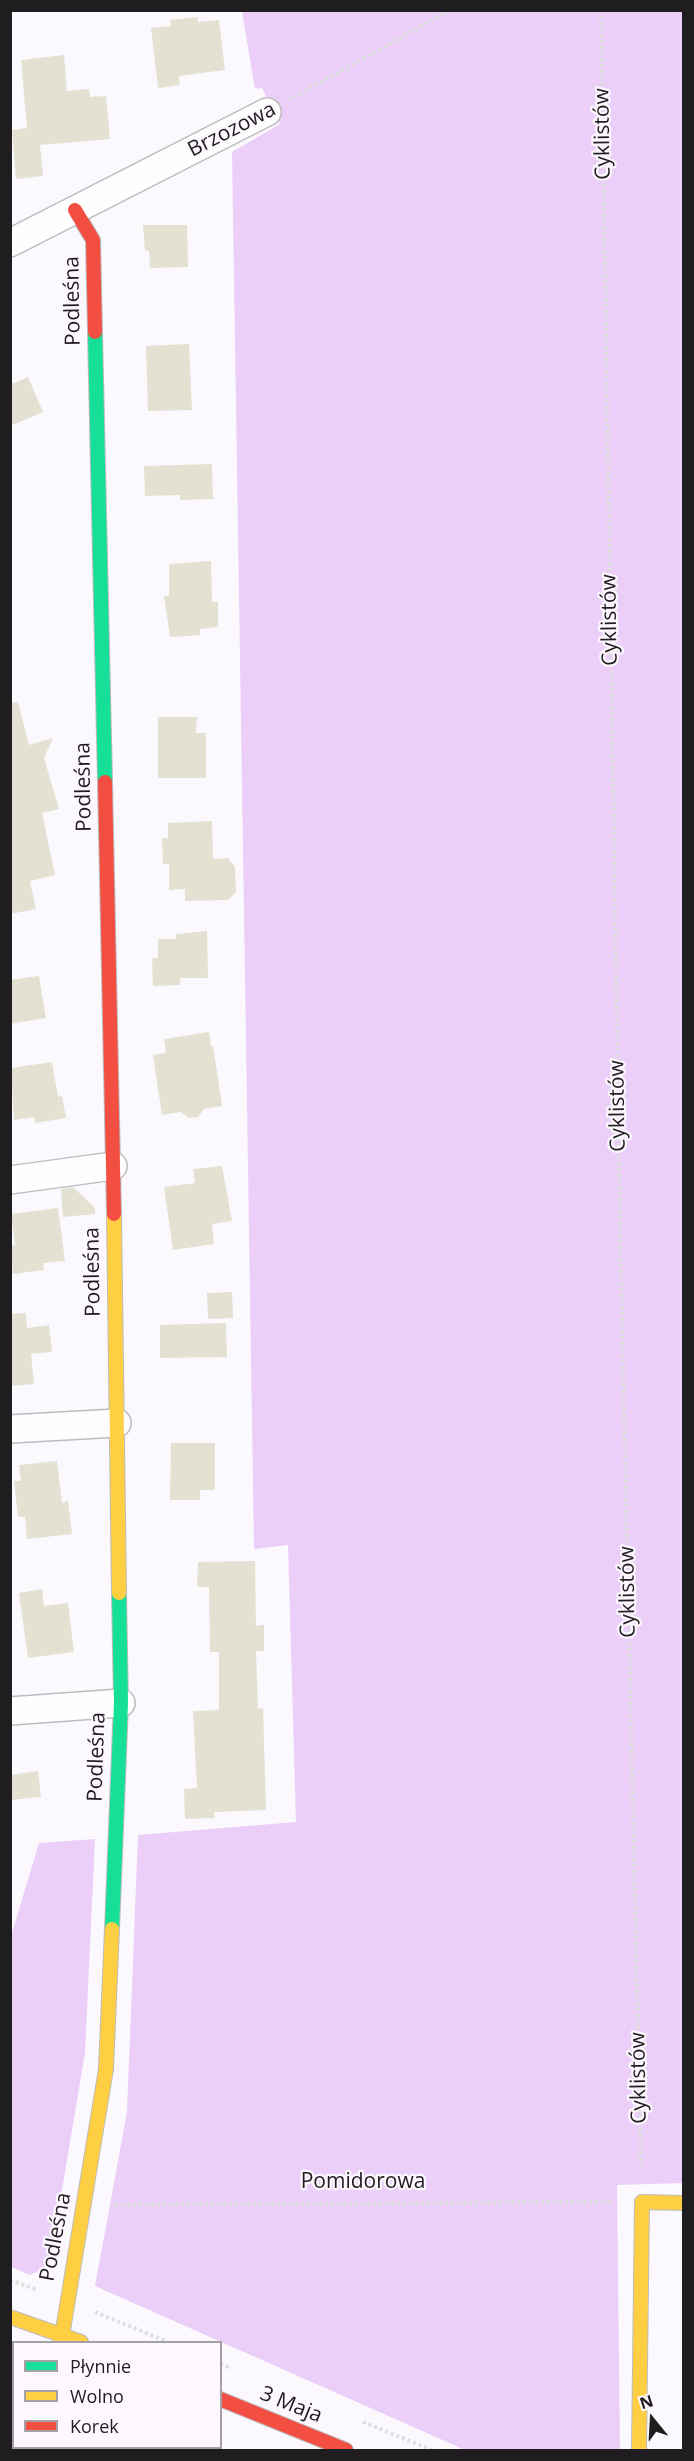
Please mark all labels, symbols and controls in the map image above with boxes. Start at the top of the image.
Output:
street label: Cyklistów [590,88,616,180]
street label: Brzozowa [184,97,280,163]
street label: Podleśna [60,256,86,346]
street label: Cyklistów [597,574,623,666]
street label: Podleśna [71,742,97,832]
street label: Cyklistów [605,1060,631,1152]
street label: Podleśna [80,1227,106,1317]
street label: Cyklistów [615,1546,641,1638]
street label: Podleśna [83,1712,111,1802]
street label: Cyklistów [626,2032,652,2124]
street label: Pomidorowa [301,2169,425,2195]
street label: Podleśna [35,2191,77,2283]
legend [12,2341,222,2449]
text: Płynnie [70,2354,131,2378]
street label: 3 Maja [256,2381,326,2429]
text: Wolno [70,2384,124,2408]
north arrow [622,2389,682,2449]
text: N [637,2389,656,2414]
text: Korek [70,2414,119,2438]

